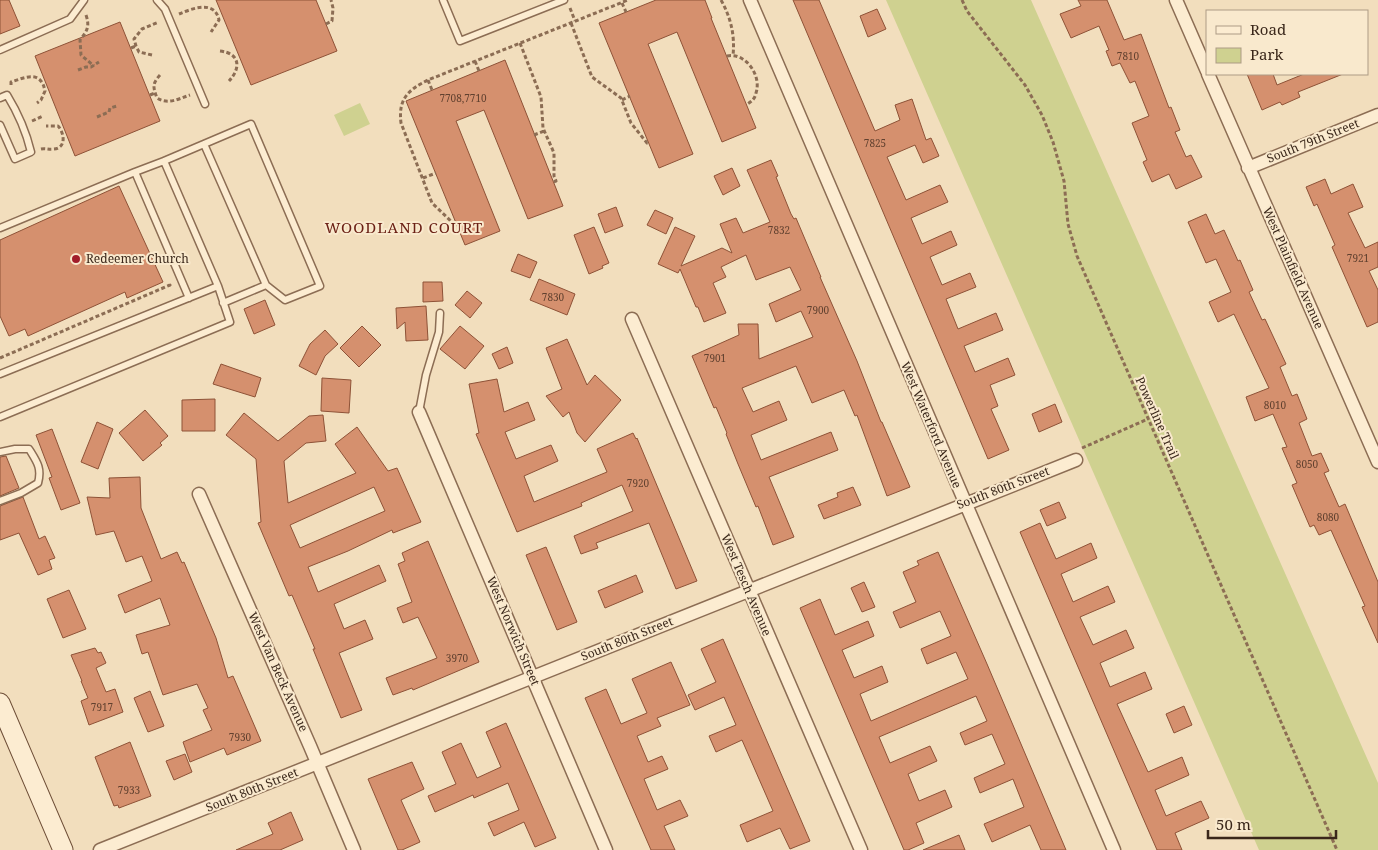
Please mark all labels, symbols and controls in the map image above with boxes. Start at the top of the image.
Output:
legend [1206,10,1368,75]
text: Road [1250,19,1286,39]
text: Park [1250,44,1284,64]
house number: 7810 [1117,49,1140,63]
house number: 7708,7710 [439,91,487,105]
street label: South 79th Street [1264,114,1361,167]
house number: 7825 [864,136,886,150]
street label: West Plainfield Avenue [1259,204,1328,331]
district label: WOODLAND COURT [325,217,483,237]
house number: 7832 [768,223,790,237]
place label: Redeemer Church [86,250,189,267]
house number: 7921 [1347,251,1369,265]
marker: Redeemer Church [70,253,82,265]
house number: 7830 [542,290,565,304]
house number: 7900 [807,303,830,317]
house number: 7901 [704,351,726,365]
street label: West Waterford Avenue [897,359,966,491]
street label: Powerline Trail [1132,374,1183,462]
house number: 8010 [1264,398,1287,412]
house number: 8050 [1296,457,1319,471]
street label: South 80th Street [954,462,1052,513]
house number: 7920 [627,476,650,490]
house number: 8080 [1317,510,1340,524]
street label: West Tesch Avenue [717,531,776,638]
street label: West Norwich Street [483,574,544,688]
street label: West Van Beck Avenue [244,609,313,734]
street label: South 80th Street [578,612,675,665]
house number: 3970 [446,651,469,665]
house number: 7917 [91,700,114,714]
house number: 7930 [229,730,252,744]
street label: South 80th Street [203,763,300,816]
house number: 7933 [118,783,141,797]
scale bar [1208,808,1336,840]
text: 50 m [1216,814,1251,834]

